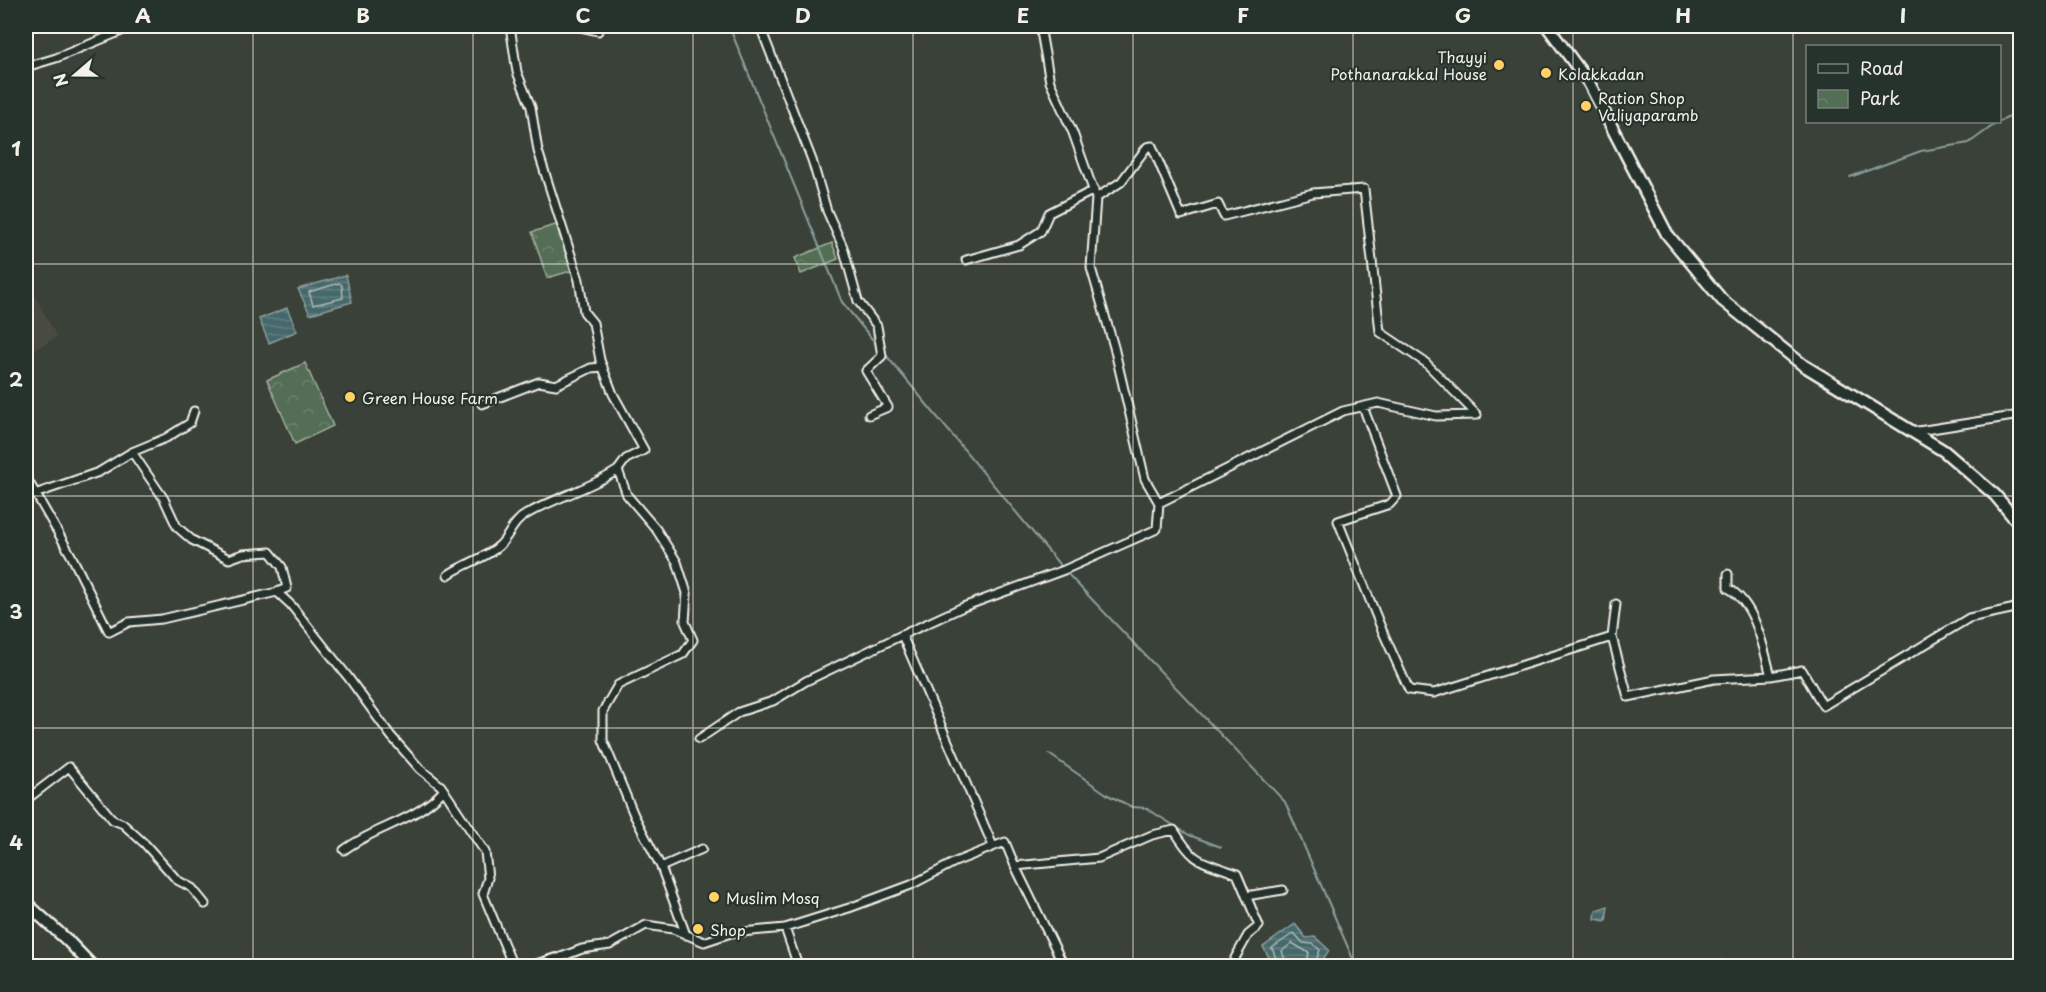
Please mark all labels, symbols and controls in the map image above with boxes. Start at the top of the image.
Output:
text: A [135,0,151,30]
text: B [356,0,370,30]
text: C [575,0,591,30]
text: D [795,0,811,30]
text: E [1017,0,1029,30]
text: F [1237,0,1249,30]
text: G [1455,0,1471,30]
text: H [1675,0,1691,30]
text: I [1900,0,1906,30]
north arrow [45,45,105,105]
place label: Thayyi Pothanarakkal House [1331,45,1487,85]
legend [1806,45,2001,123]
text: Road [1860,54,1904,81]
marker: Thayyi Pothanarakkal House [1492,58,1506,72]
place label: Kolakkadan [1558,62,1644,85]
marker: Kolakkadan [1539,66,1553,80]
text: N [47,70,73,91]
text: Park [1860,84,1900,111]
place label: Ration Shop Valiyaparamb [1598,86,1699,126]
marker: Ration Shop Valiyaparamb [1579,99,1593,113]
text: 1 [11,133,21,163]
text: 2 [9,364,23,394]
place label: Green House Farm [362,386,498,409]
marker: Green House Farm [343,390,357,404]
text: 3 [9,596,23,626]
text: 4 [9,827,23,857]
place label: Muslim Mosq [726,886,820,909]
marker: Muslim Mosq [707,890,721,904]
place label: Shop [710,918,746,941]
marker: Shop [691,922,705,936]

